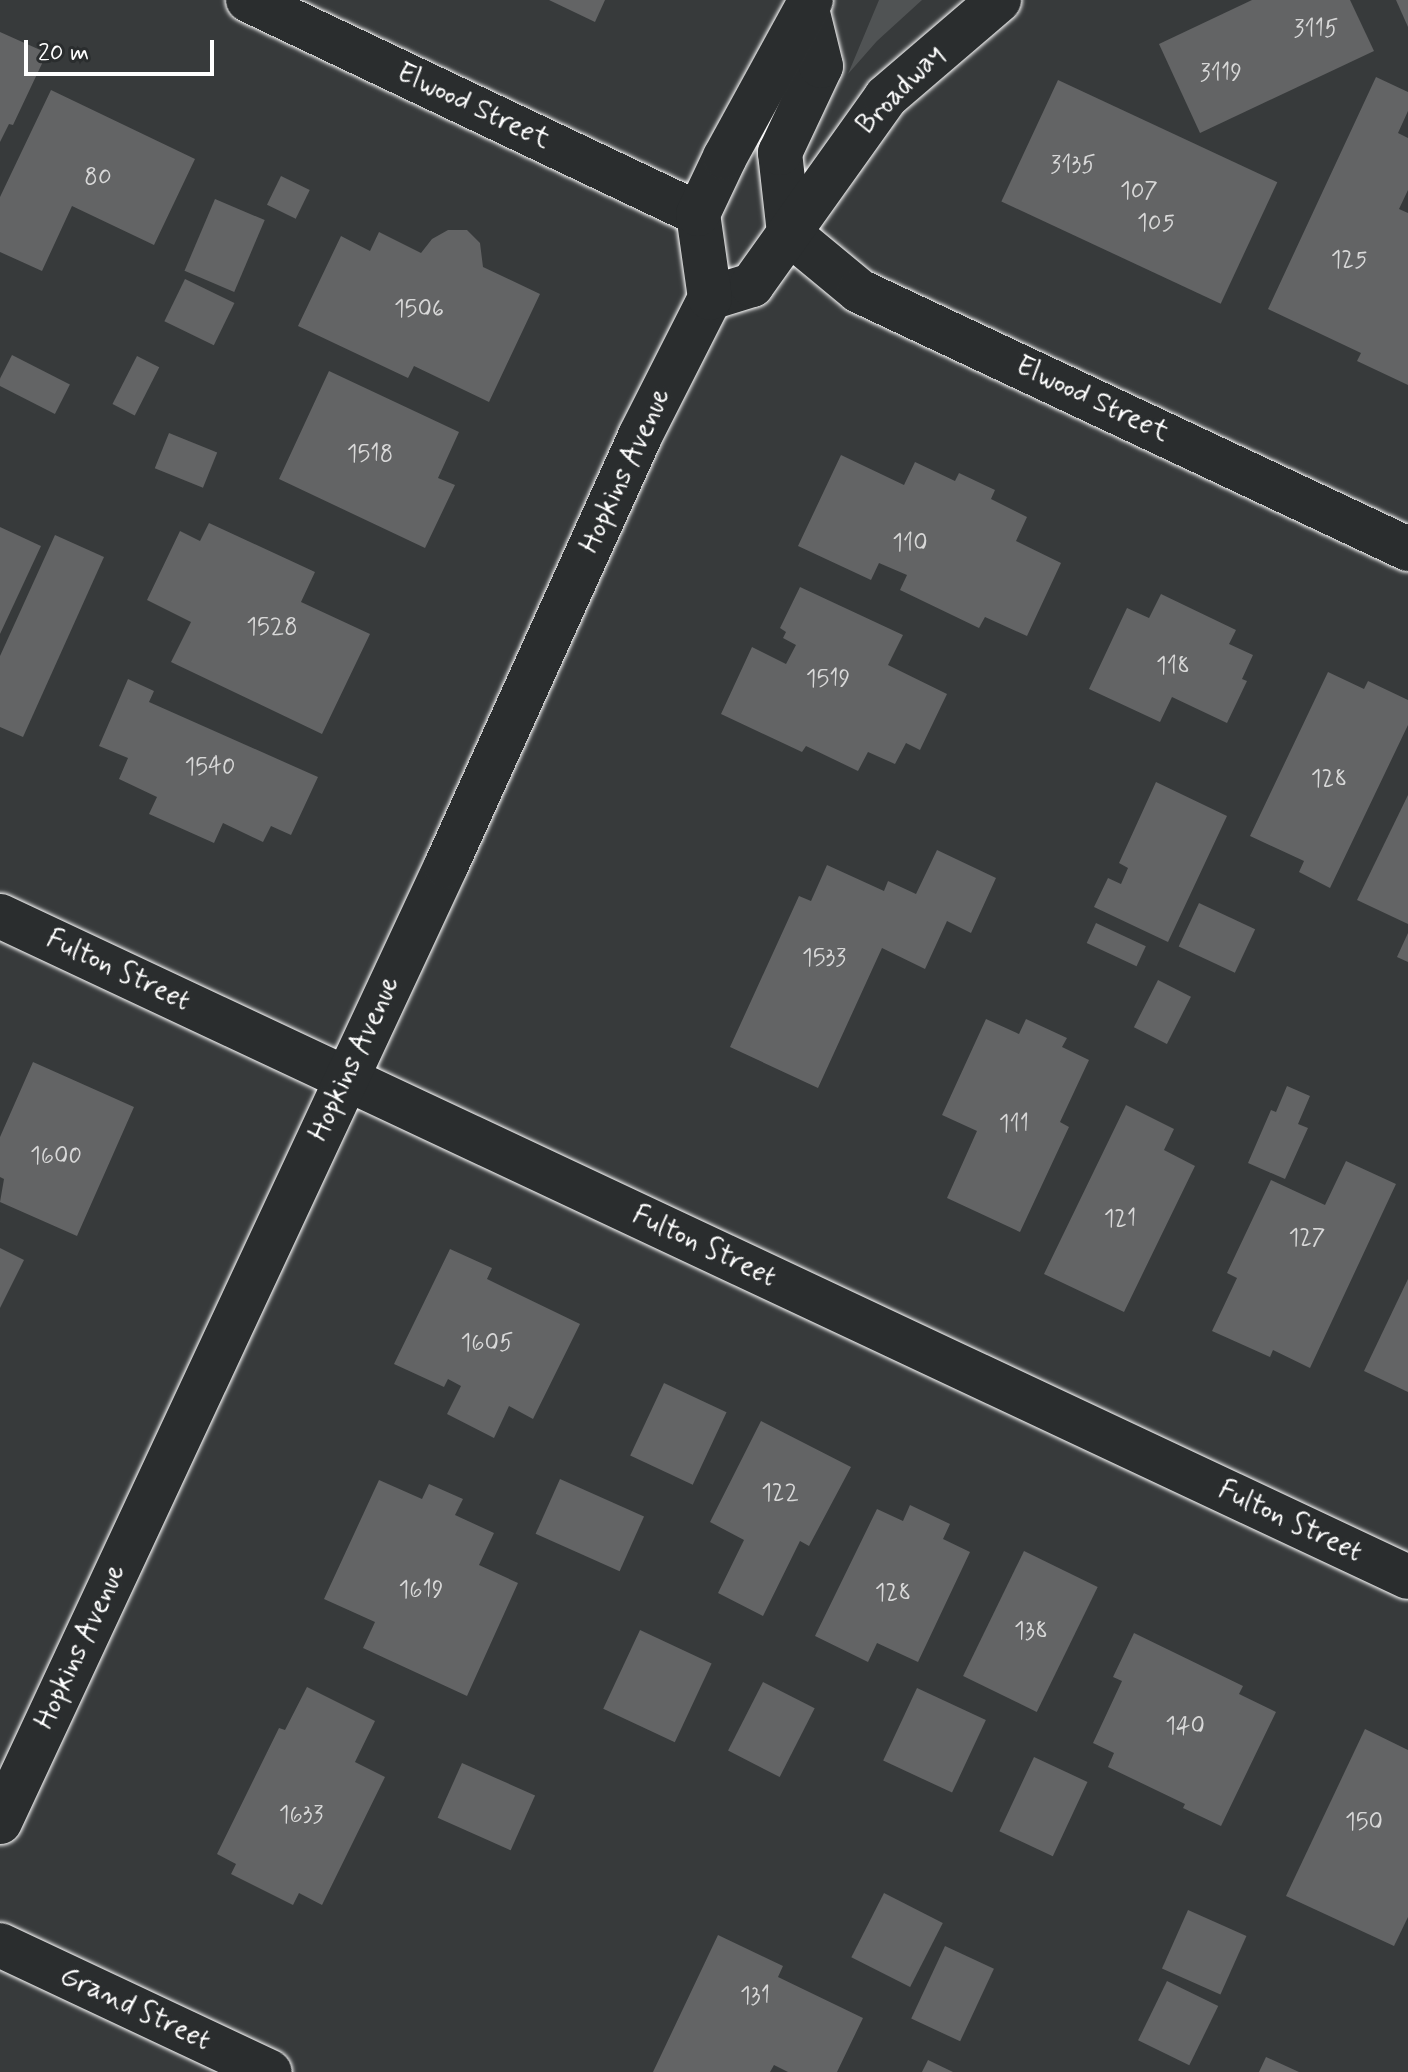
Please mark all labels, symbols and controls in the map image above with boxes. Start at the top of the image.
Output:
house number: 3115 [1294,16,1338,44]
scale bar [28,24,218,74]
text: 20 m [38,38,89,69]
street label: Broadway [850,38,952,142]
street label: Elwood Street [391,57,555,157]
house number: 3119 [1200,60,1242,88]
house number: 3135 [1050,152,1096,180]
house number: 80 [84,164,112,192]
house number: 107 [1120,178,1158,206]
house number: 105 [1137,210,1175,238]
house number: 125 [1331,247,1367,275]
house number: 1506 [394,296,444,324]
street label: Elwood Street [1010,350,1174,450]
street label: Hopkins Avenue [572,380,680,562]
house number: 1518 [347,441,393,469]
house number: 110 [892,530,928,558]
house number: 1528 [246,614,298,642]
house number: 118 [1156,653,1190,681]
house number: 1519 [806,666,850,694]
house number: 1540 [184,754,236,782]
house number: 128 [1311,766,1347,794]
street label: Fulton Street [39,922,197,1020]
house number: 1533 [802,945,846,973]
street label: Hopkins Avenue [301,968,409,1150]
house number: 111 [999,1111,1029,1139]
house number: 1600 [30,1143,82,1171]
street label: Fulton Street [625,1198,783,1296]
house number: 121 [1104,1206,1136,1234]
house number: 127 [1289,1225,1325,1253]
house number: 1605 [461,1330,513,1358]
street label: Fulton Street [1211,1473,1369,1571]
house number: 122 [761,1480,799,1508]
street label: Hopkins Avenue [27,1556,135,1738]
house number: 1619 [398,1577,444,1605]
house number: 128 [875,1580,911,1608]
house number: 138 [1014,1618,1048,1646]
house number: 140 [1165,1713,1205,1741]
house number: 1633 [279,1802,323,1830]
house number: 150 [1345,1809,1383,1837]
street label: Grand Street [52,1958,218,2060]
house number: 131 [740,1983,770,2011]

